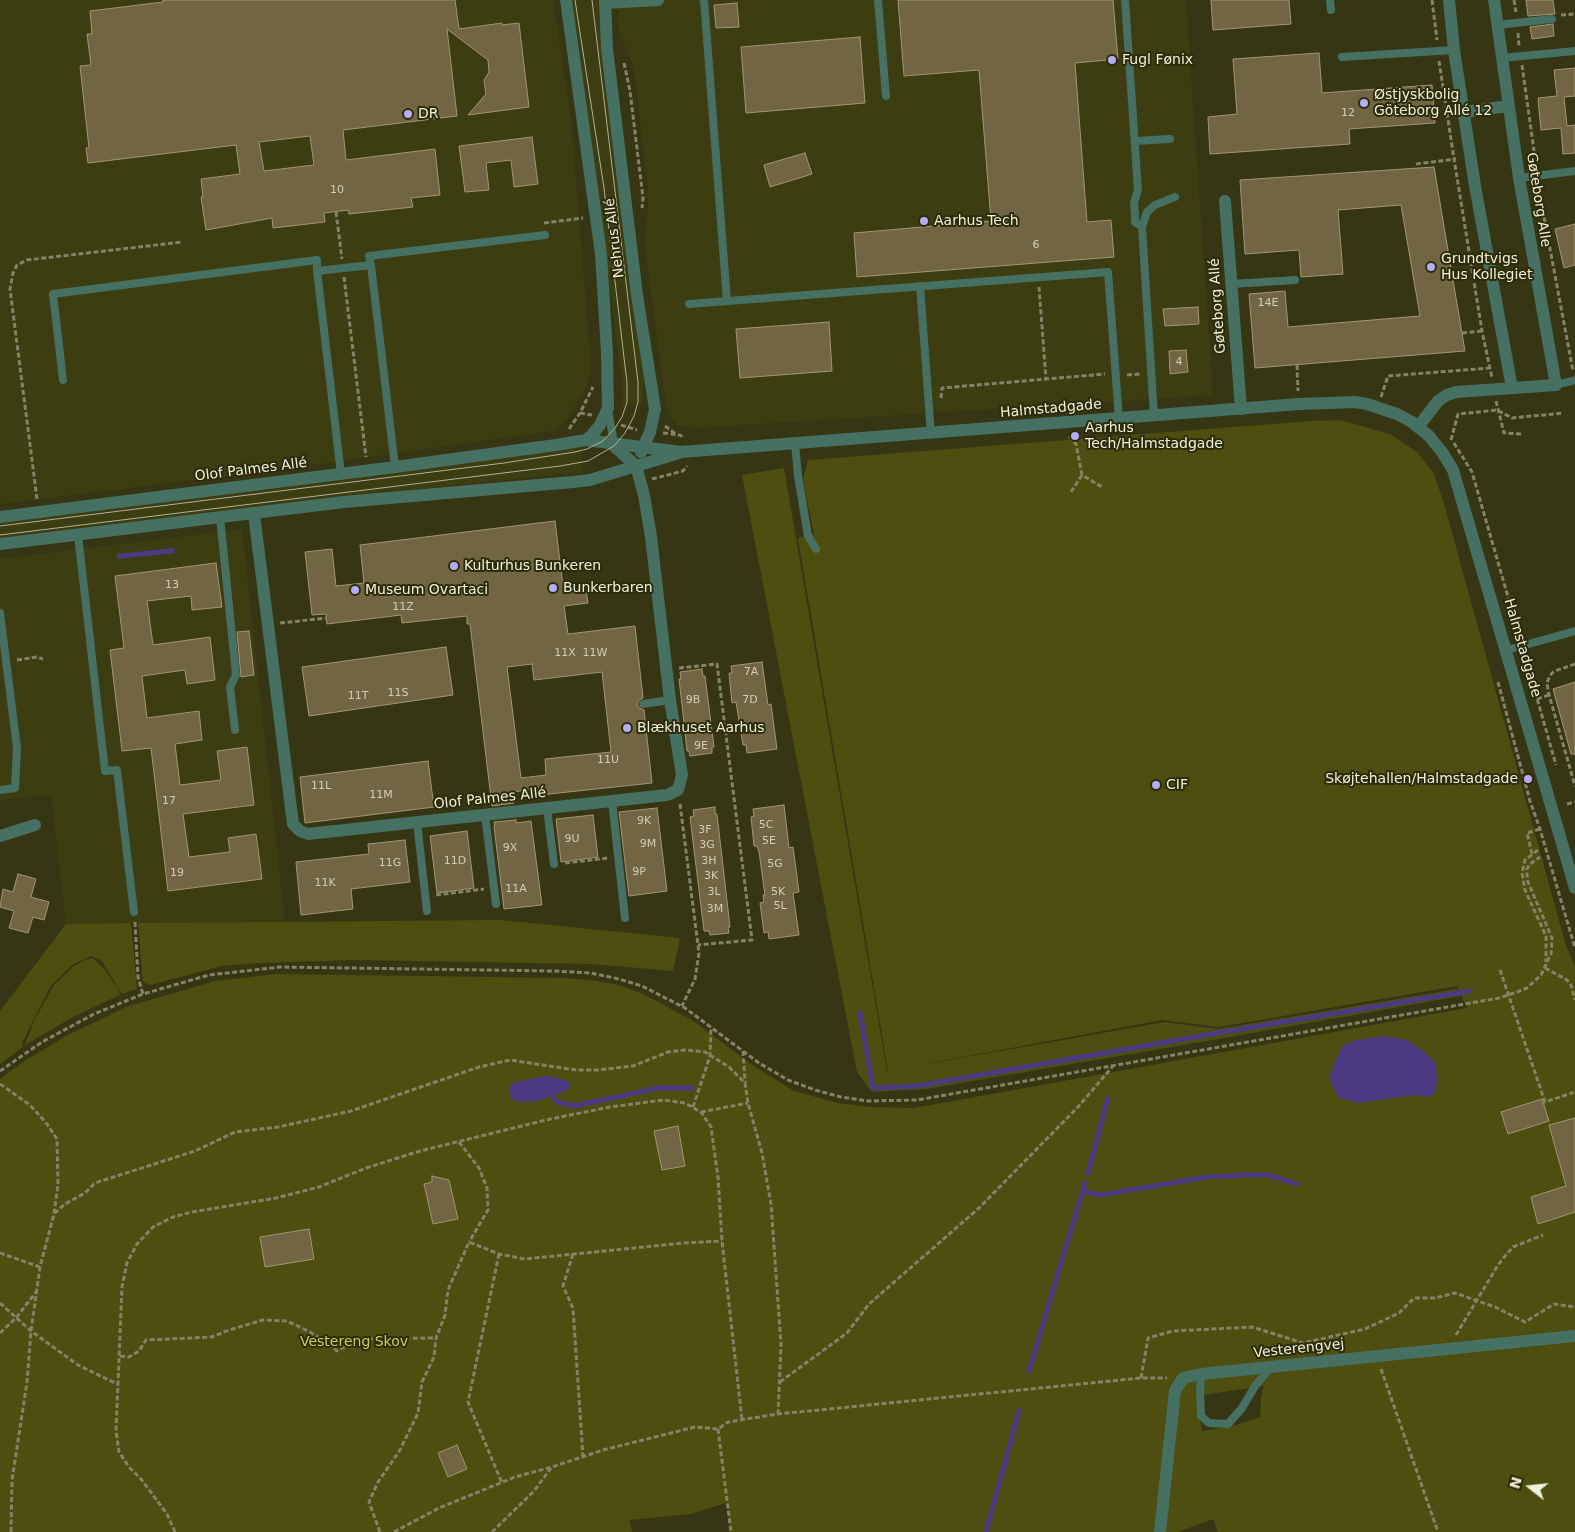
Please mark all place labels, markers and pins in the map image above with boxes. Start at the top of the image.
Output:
place label: Fugl Fønix [1122,52,1193,68]
marker: Fugl Fønix [1106,54,1118,66]
place label: Østjyskbolig Göteborg Allé 12 [1374,87,1492,120]
marker: Østjyskbolig Göteborg Allé 12 [1358,97,1370,109]
place label: DR [418,106,439,122]
marker: DR [402,108,414,120]
place label: Aarhus Tech [934,213,1019,229]
marker: Aarhus Tech [918,215,930,227]
place label: Grundtvigs Hus Kollegiet [1441,251,1532,284]
marker: Grundtvigs Hus Kollegiet [1425,261,1437,273]
place label: Aarhus Tech/Halmstadgade [1085,420,1223,452]
marker: Aarhus Tech/Halmstadgade [1069,430,1081,442]
place label: Kulturhus Bunkeren [464,558,601,574]
marker: Kulturhus Bunkeren [448,560,460,572]
place label: Bunkerbaren [563,580,653,596]
place label: Museum Ovartaci [365,582,488,598]
marker: Bunkerbaren [547,582,559,594]
marker: Museum Ovartaci [349,584,361,596]
place label: Blækhuset Aarhus [637,720,765,736]
marker: Blækhuset Aarhus [621,722,633,734]
place label: Skøjtehallen/Halmstadgade [1325,771,1518,787]
marker: Skøjtehallen/Halmstadgade [1522,773,1534,785]
place label: CIF [1166,777,1188,793]
marker: CIF [1150,779,1162,791]

